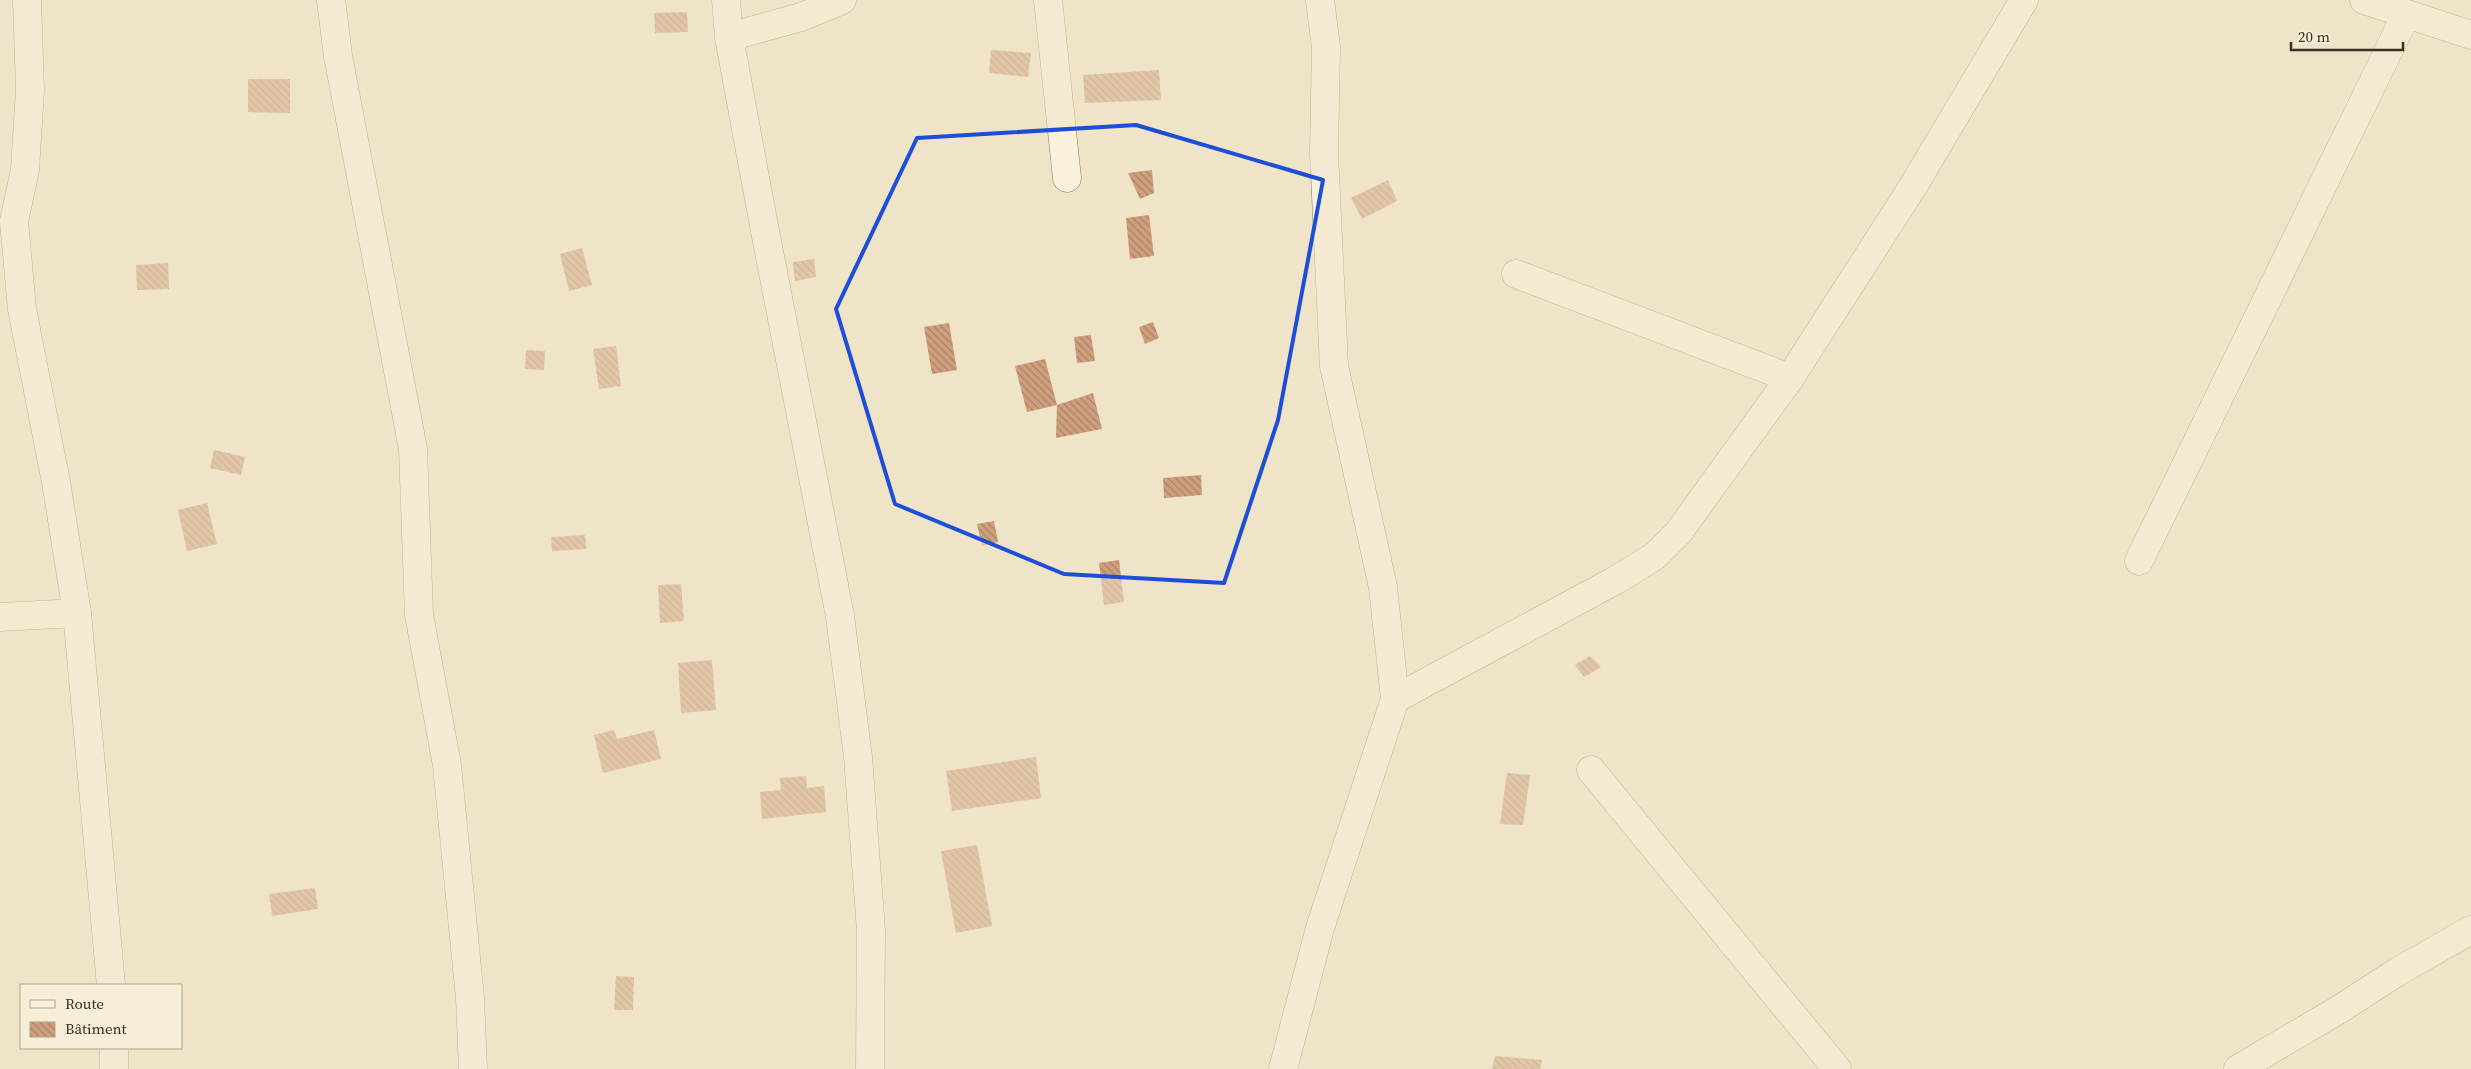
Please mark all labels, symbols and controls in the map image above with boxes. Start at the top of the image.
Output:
scale bar [2291,20,2404,52]
text: 20 m [2298,26,2330,47]
legend [20,984,182,1049]
text: Route [65,993,104,1014]
text: Bâtiment [65,1018,127,1039]

